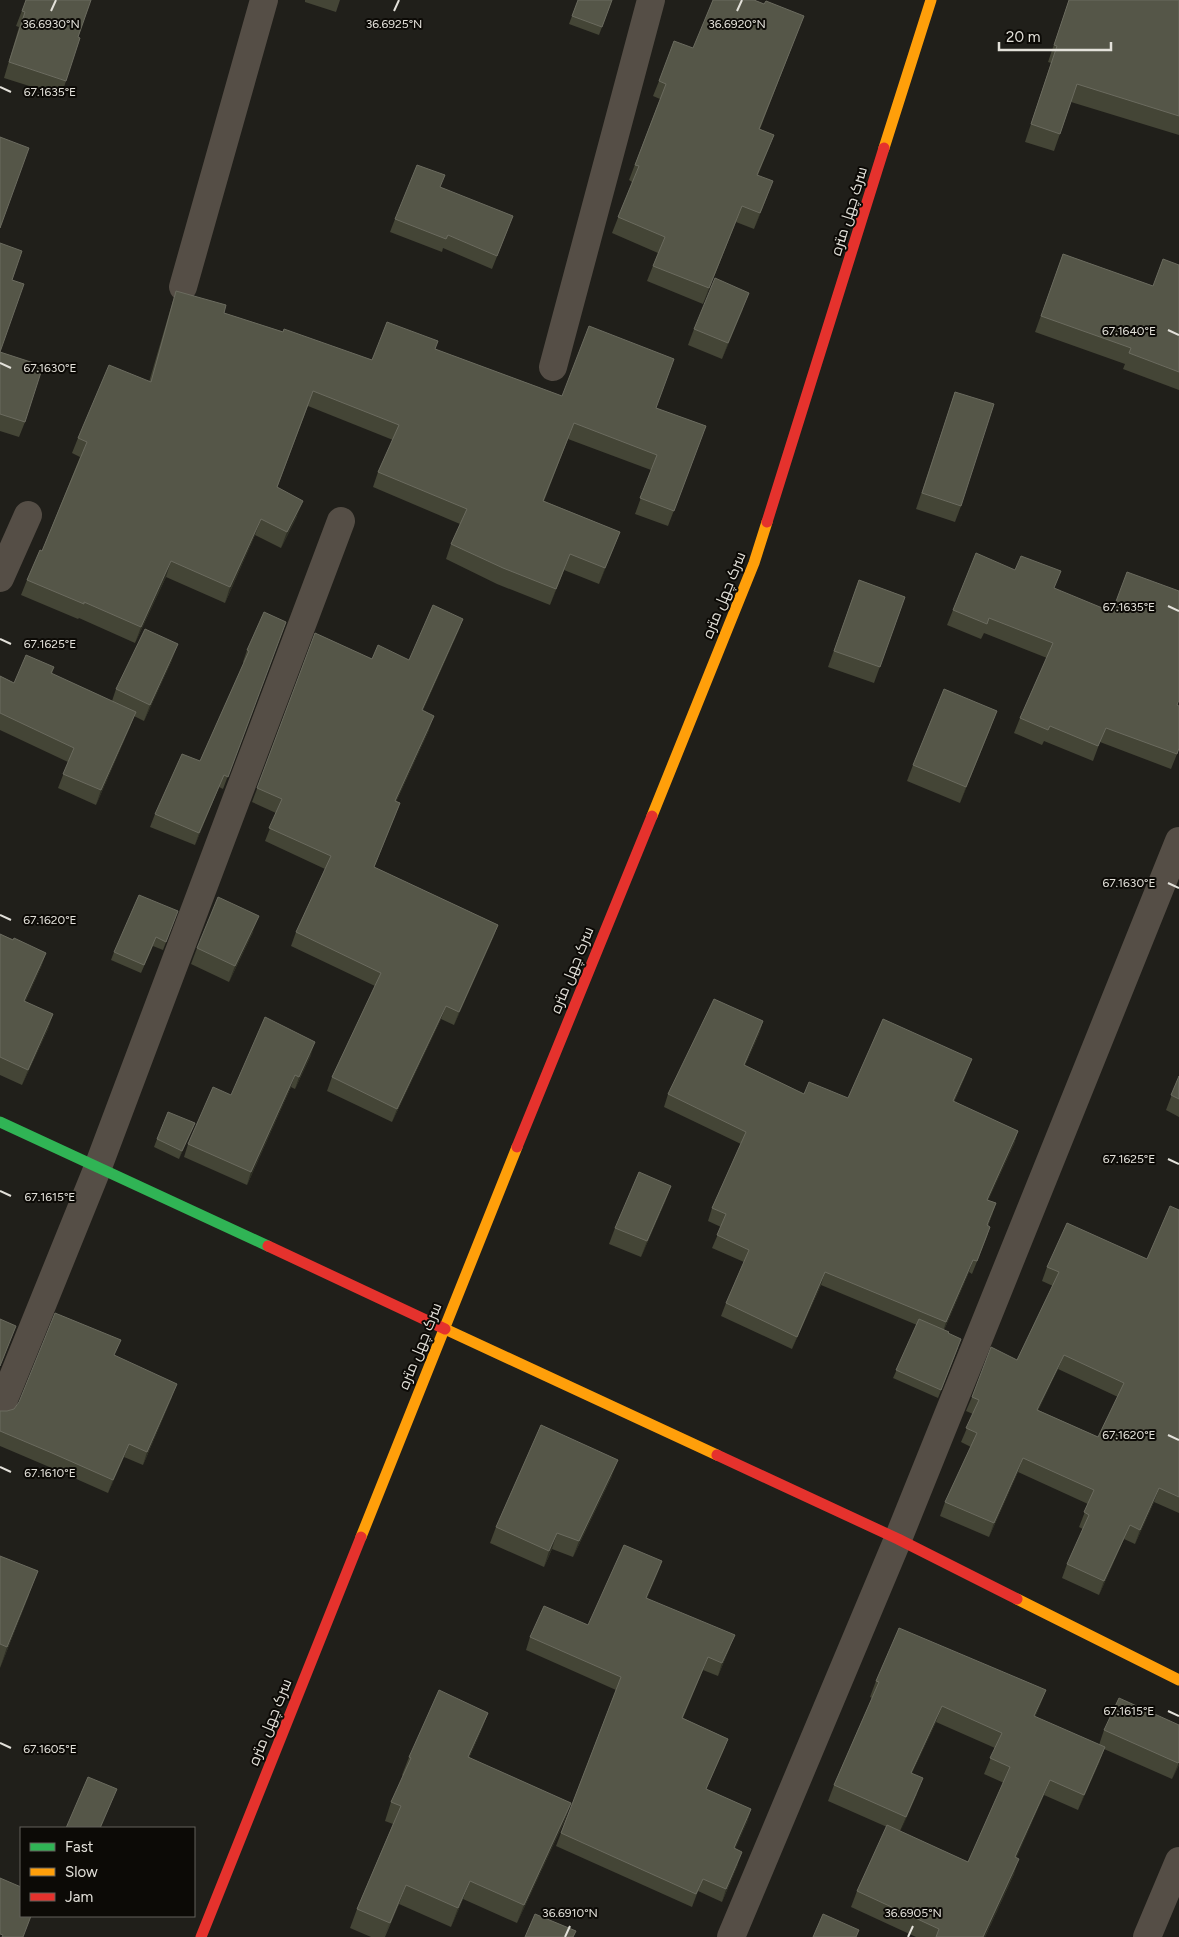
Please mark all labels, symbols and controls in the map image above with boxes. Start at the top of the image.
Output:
text: 36.6930°N [22,17,80,31]
text: 36.6925°N [366,17,422,31]
text: 36.6920°N [708,17,766,31]
scale bar [999,20,1112,52]
text: 20 m [1006,28,1040,46]
text: 67.1635°E [24,85,76,99]
street label: سرک چهل متره [827,164,872,258]
text: 67.1640°E [1102,324,1156,338]
text: 67.1630°E [23,361,77,375]
street label: سرک چهل متره [698,549,750,641]
text: 67.1635°E [1103,600,1155,614]
text: 67.1625°E [24,637,76,651]
text: 67.1630°E [1102,876,1156,890]
text: 67.1620°E [23,913,77,927]
street label: سرک چهل متره [546,924,598,1016]
text: 67.1625°E [1103,1152,1155,1166]
text: 67.1615°E [25,1190,75,1204]
street label: سرک چهل متره [394,1300,446,1392]
text: 67.1620°E [1102,1428,1156,1442]
text: 67.1610°E [24,1466,76,1480]
street label: سرک چهل متره [244,1676,296,1768]
text: 67.1615°E [1104,1704,1154,1718]
text: 67.1605°E [23,1742,77,1756]
legend [20,1827,195,1917]
text: Fast [65,1838,94,1856]
text: Slow [65,1863,98,1881]
text: Jam [65,1888,93,1906]
text: 36.6910°N [542,1906,598,1920]
text: 36.6905°N [884,1906,942,1920]

